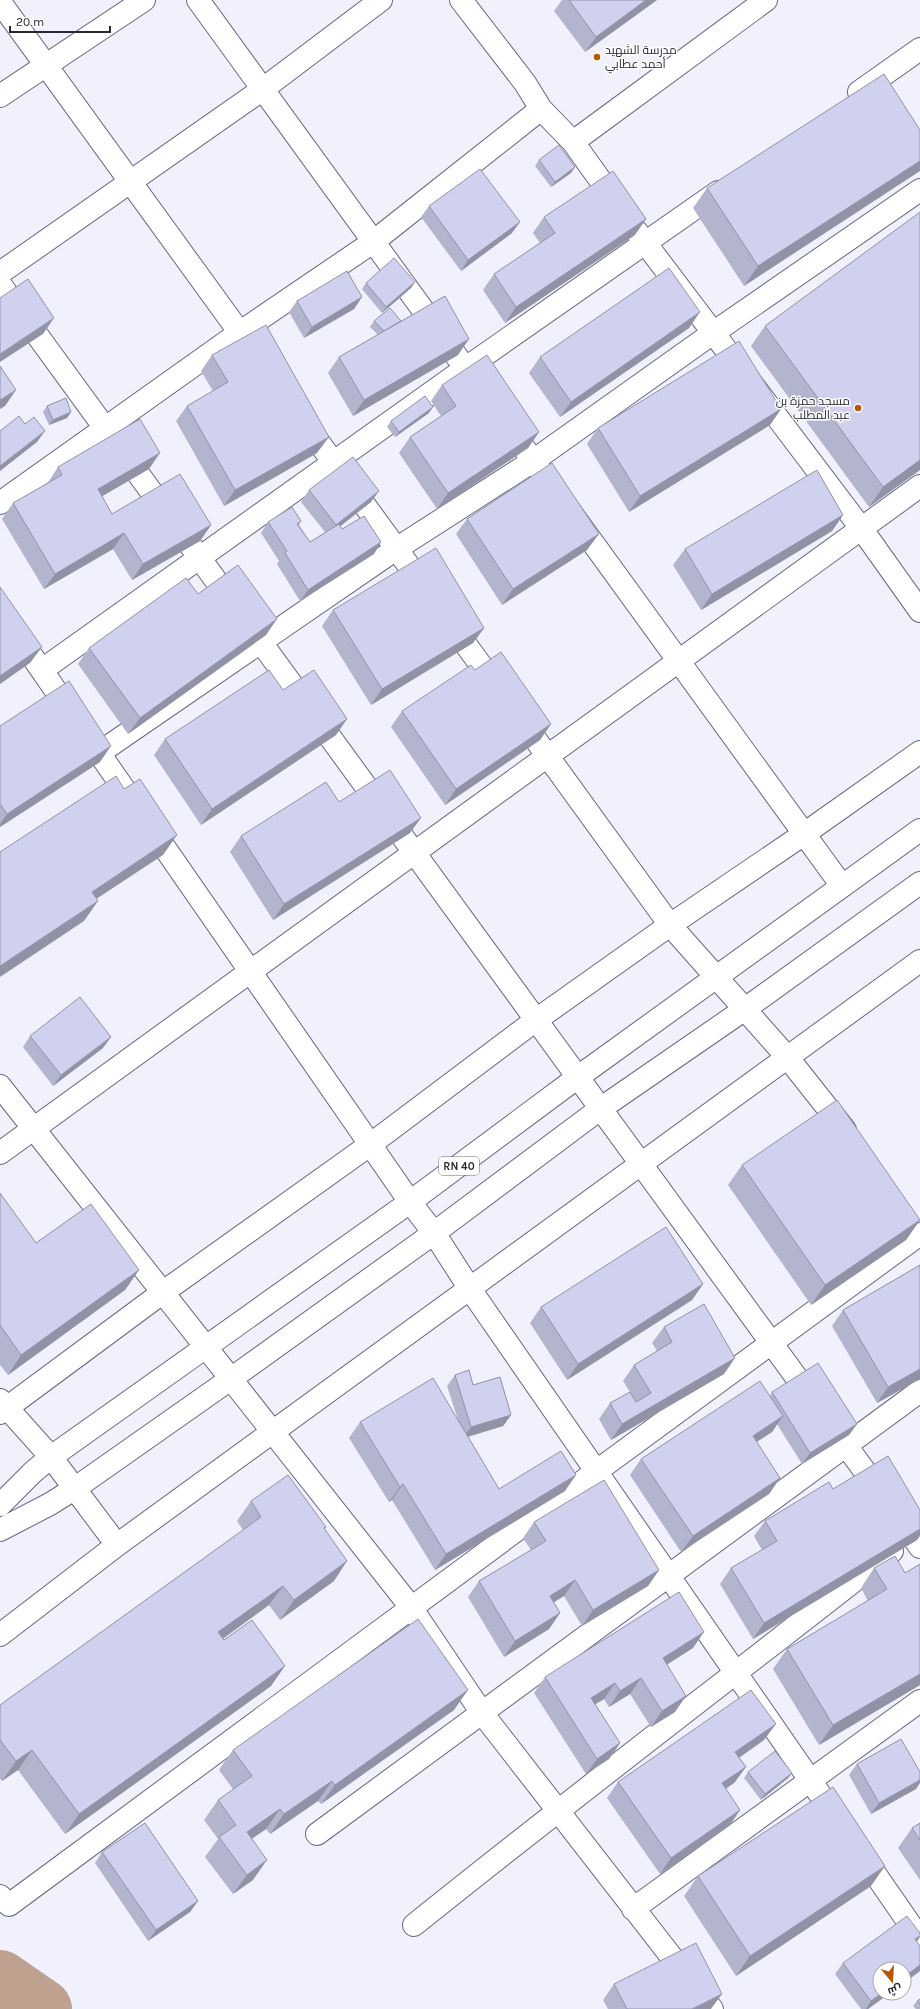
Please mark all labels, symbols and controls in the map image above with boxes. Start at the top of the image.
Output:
scale bar [10,8,110,34]
text: 20 m [16,15,44,29]
place label: مدرسة الشهيد أحمد عطابي [605,43,677,74]
marker: مدرسة الشهيد أحمد عطابي [592,52,602,62]
place label: مسجد حمزة بن عبد المطلب [776,394,850,422]
marker: مسجد حمزة بن عبد المطلب [853,403,863,413]
road number: RN 40 [439,1157,479,1175]
north arrow [872,1961,912,2001]
text: ش [886,1982,904,1998]

